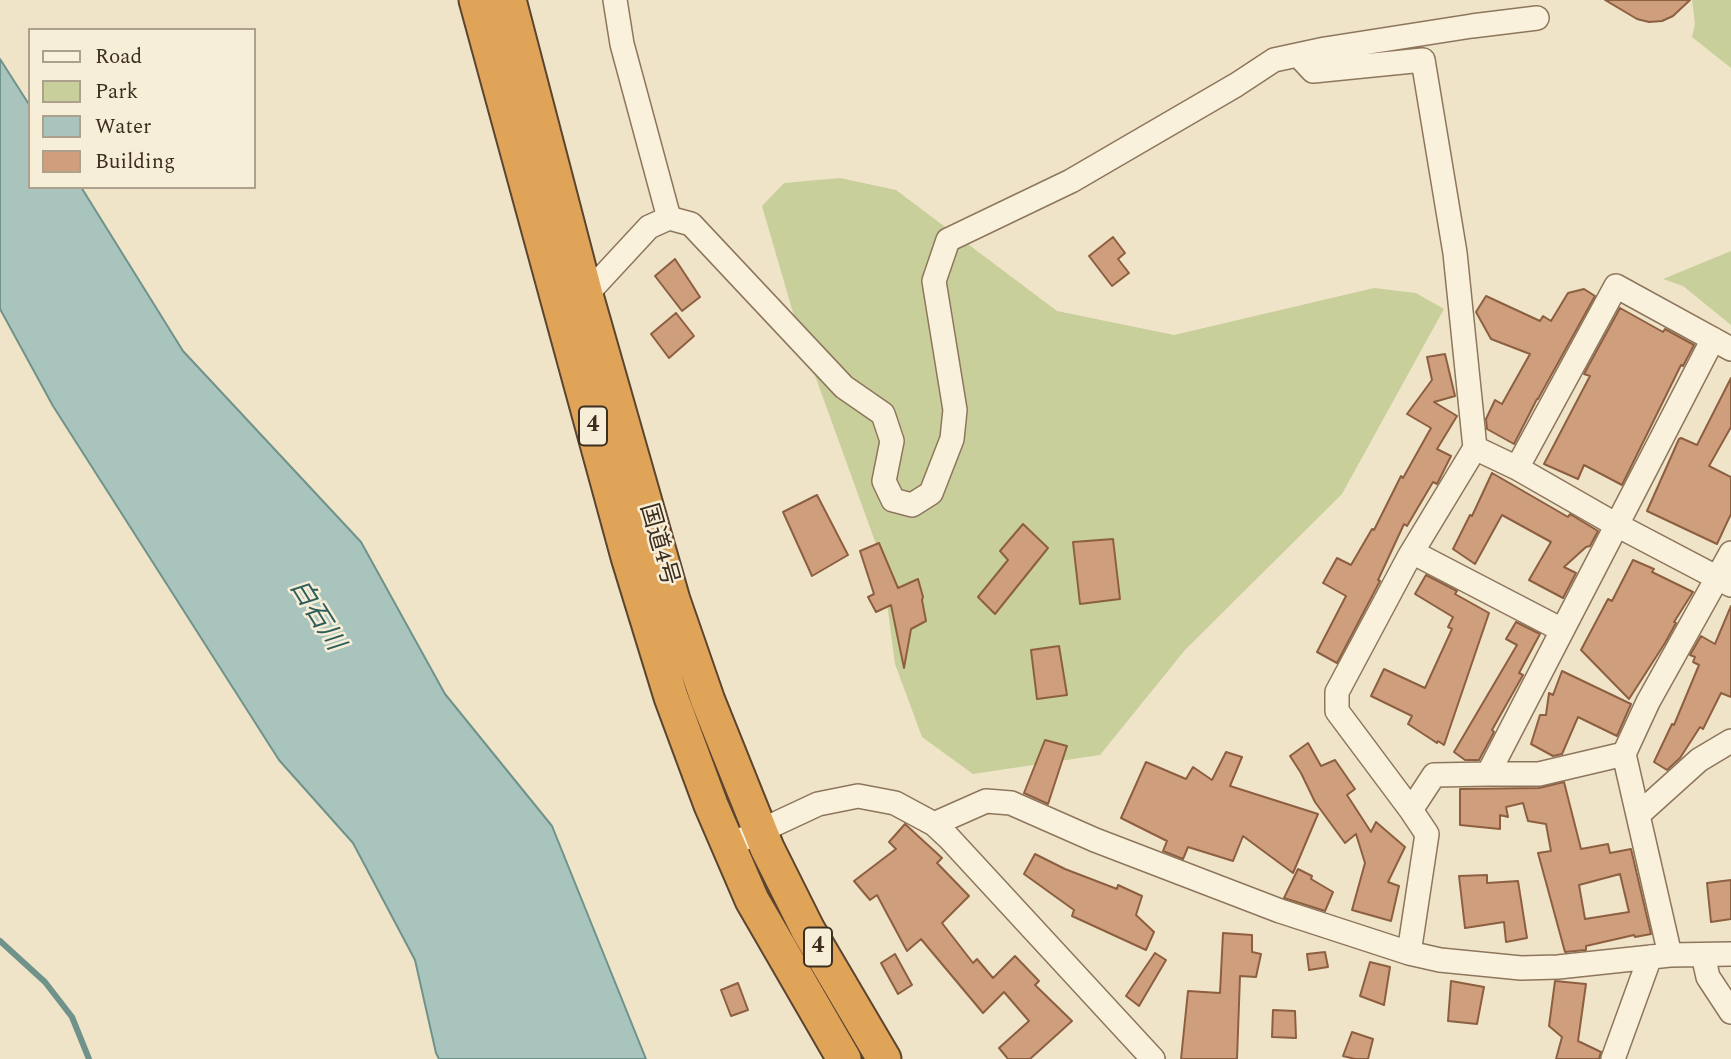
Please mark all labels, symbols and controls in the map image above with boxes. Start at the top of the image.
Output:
legend [28,28,256,189]
text: Road [95,41,142,73]
text: Park [95,76,138,108]
text: Water [95,111,151,143]
text: Building [95,146,175,178]
road number: 4 [579,406,607,446]
street label: 国道4号 [632,501,682,589]
water label: 白石川 [281,575,349,657]
road number: 4 [804,928,832,966]

